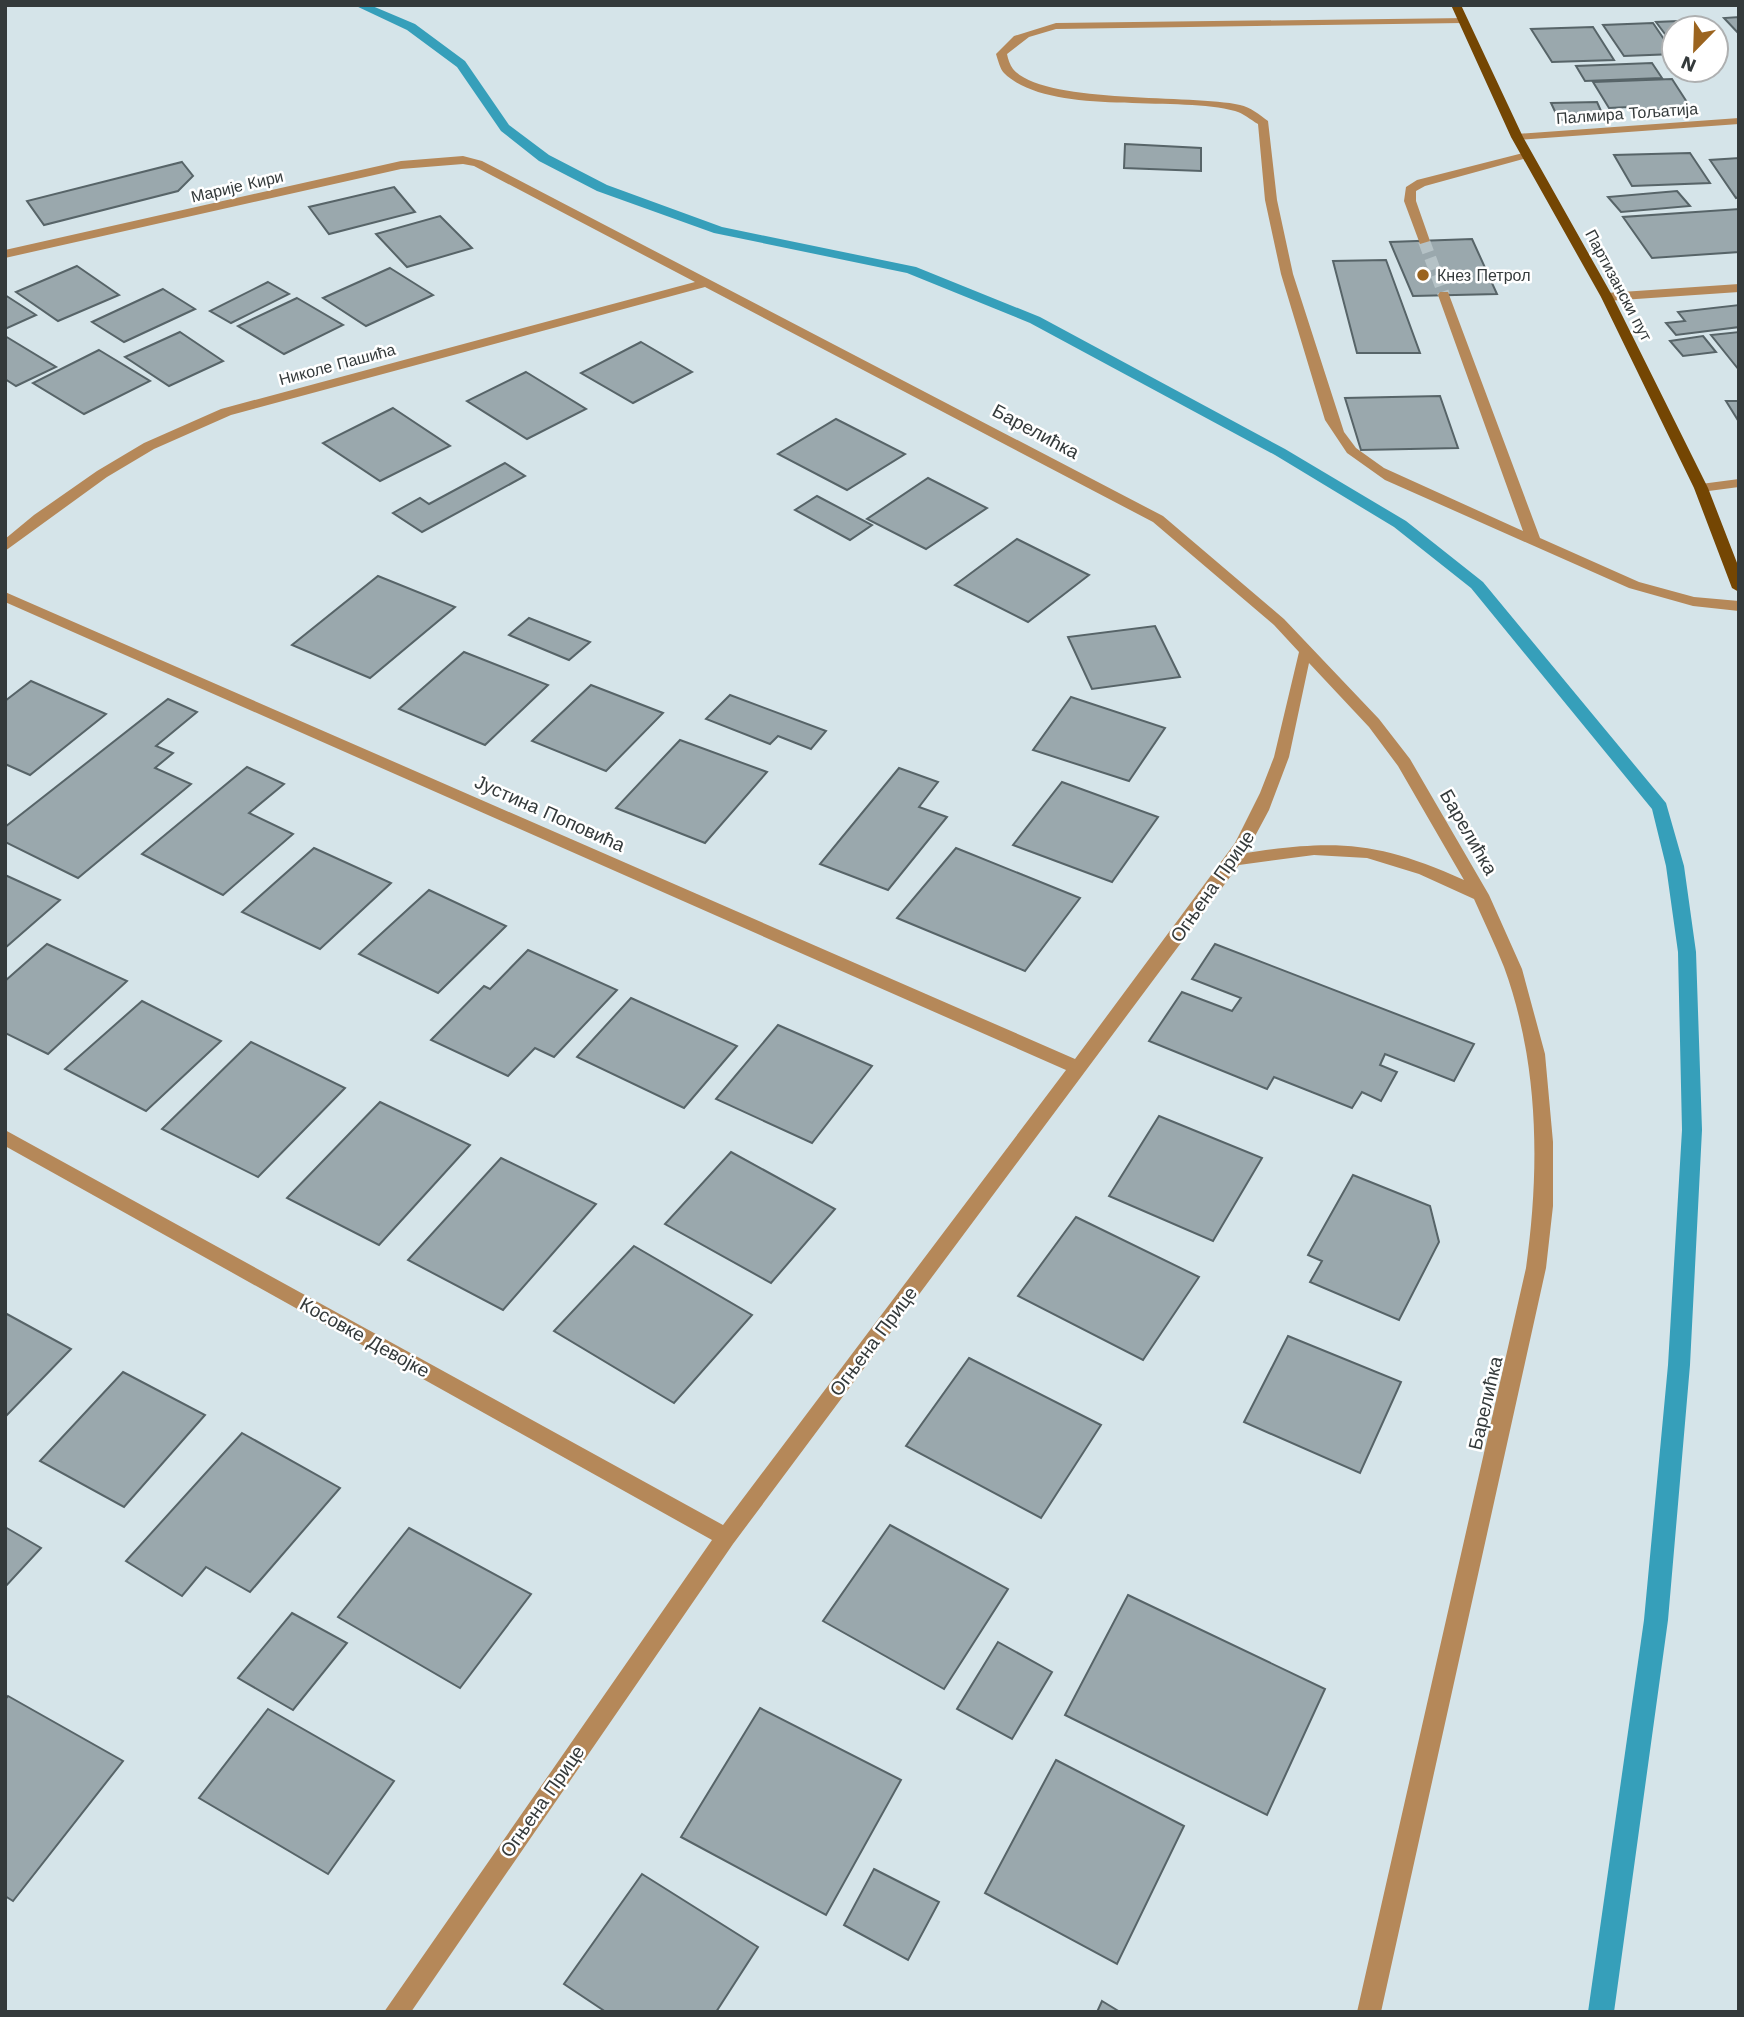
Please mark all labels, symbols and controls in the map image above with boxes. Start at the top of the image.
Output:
north arrow [1660,14,1730,84]
text: N [1678,51,1700,78]
street label: Палмира Тољатија [1555,99,1699,128]
street label: Марије Кири [189,167,285,206]
street label: Партизански пут [1581,226,1656,345]
place label: Кнез Петрол [1437,266,1530,285]
marker: Кнез Петрол [1415,267,1431,283]
street label: Николе Пашића [277,340,398,389]
street label: Барелићка [988,399,1084,464]
street label: Јустина Поповића [471,770,629,857]
street label: Барелићка [1435,785,1503,880]
street label: Огњена Прице [1165,826,1259,947]
street label: Огњена Прице [825,1282,922,1401]
street label: Косовке Девојке [296,1292,434,1383]
street label: Барелићка [1464,1354,1507,1452]
street label: Огњена Прице [495,1741,589,1862]

